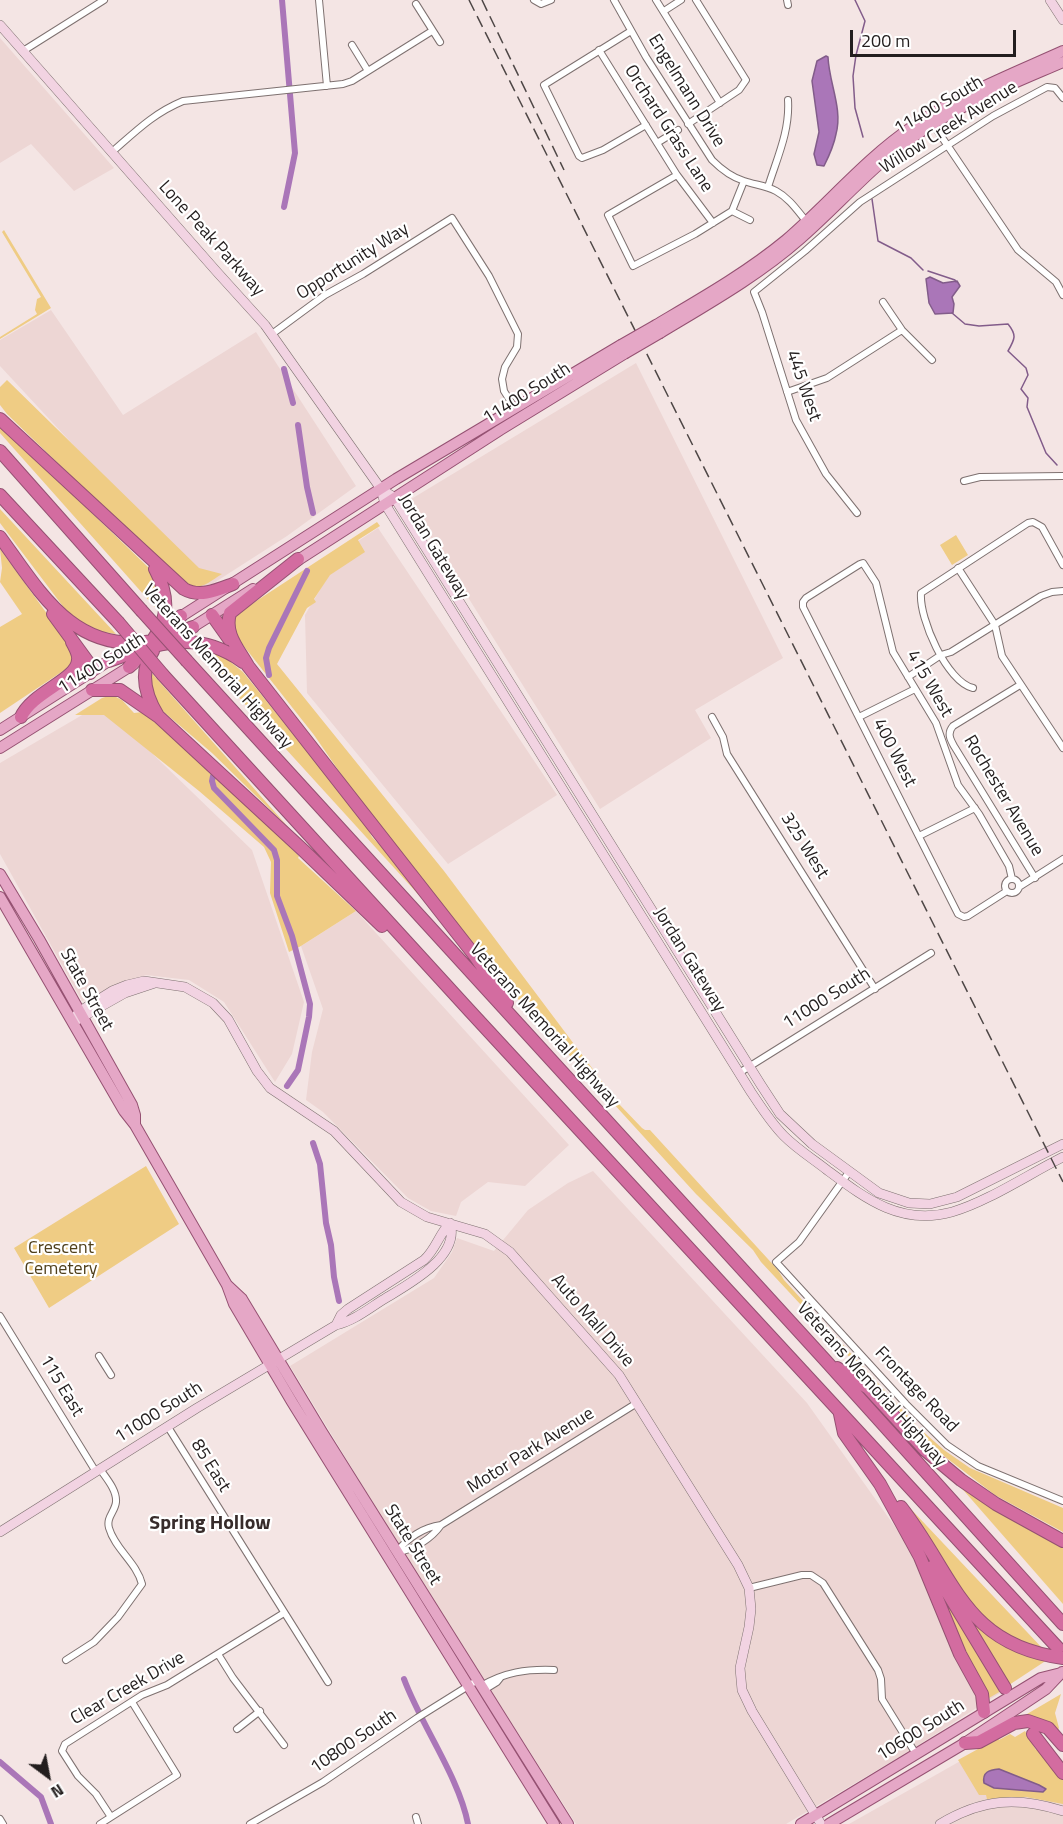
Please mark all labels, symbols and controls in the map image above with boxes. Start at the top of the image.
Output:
scale bar [853,18,1020,56]
text: 200 m [861,27,910,54]
street label: Engelmann Drive [643,31,729,151]
street label: Orchard Grass Lane [619,61,717,197]
street label: 11400 South [891,72,987,140]
street label: Willow Creek Avenue [876,77,1022,179]
street label: Lone Peak Parkway [154,177,268,301]
street label: Opportunity Way [293,219,413,305]
street label: 445 West [781,348,825,424]
street label: 11400 South [479,359,575,429]
street label: Jordan Gateway [393,490,473,604]
street label: Veterans Memorial Highway [137,580,297,754]
street label: 11400 South [54,629,150,699]
street label: 415 West [901,647,957,721]
street label: 400 West [868,715,920,791]
street label: Rochester Avenue [958,732,1048,860]
street label: 325 West [775,809,833,883]
street label: Jordan Gateway [648,904,730,1016]
street label: Veterans Memorial Highway [464,939,624,1113]
street label: State Street [55,945,117,1035]
street label: 11000 South [779,964,875,1034]
park label: Crescent Cemetery [24,1238,98,1280]
street label: Auto Mall Drive [546,1270,638,1372]
street label: Veterans Memorial Highway [791,1298,951,1472]
street label: Frontage Road [870,1343,962,1437]
street label: 115 East [34,1351,88,1421]
street label: 11000 South [111,1378,207,1448]
street label: Motor Park Avenue [464,1403,598,1499]
street label: 85 East [186,1436,234,1496]
street label: State Street [379,1501,445,1589]
district label: Spring Hollow [149,1512,271,1536]
street label: Clear Creek Drive [67,1648,189,1730]
street label: 10600 South [873,1696,969,1766]
street label: 10800 South [307,1705,401,1779]
north arrow [18,1746,78,1806]
text: N [46,1778,69,1804]

